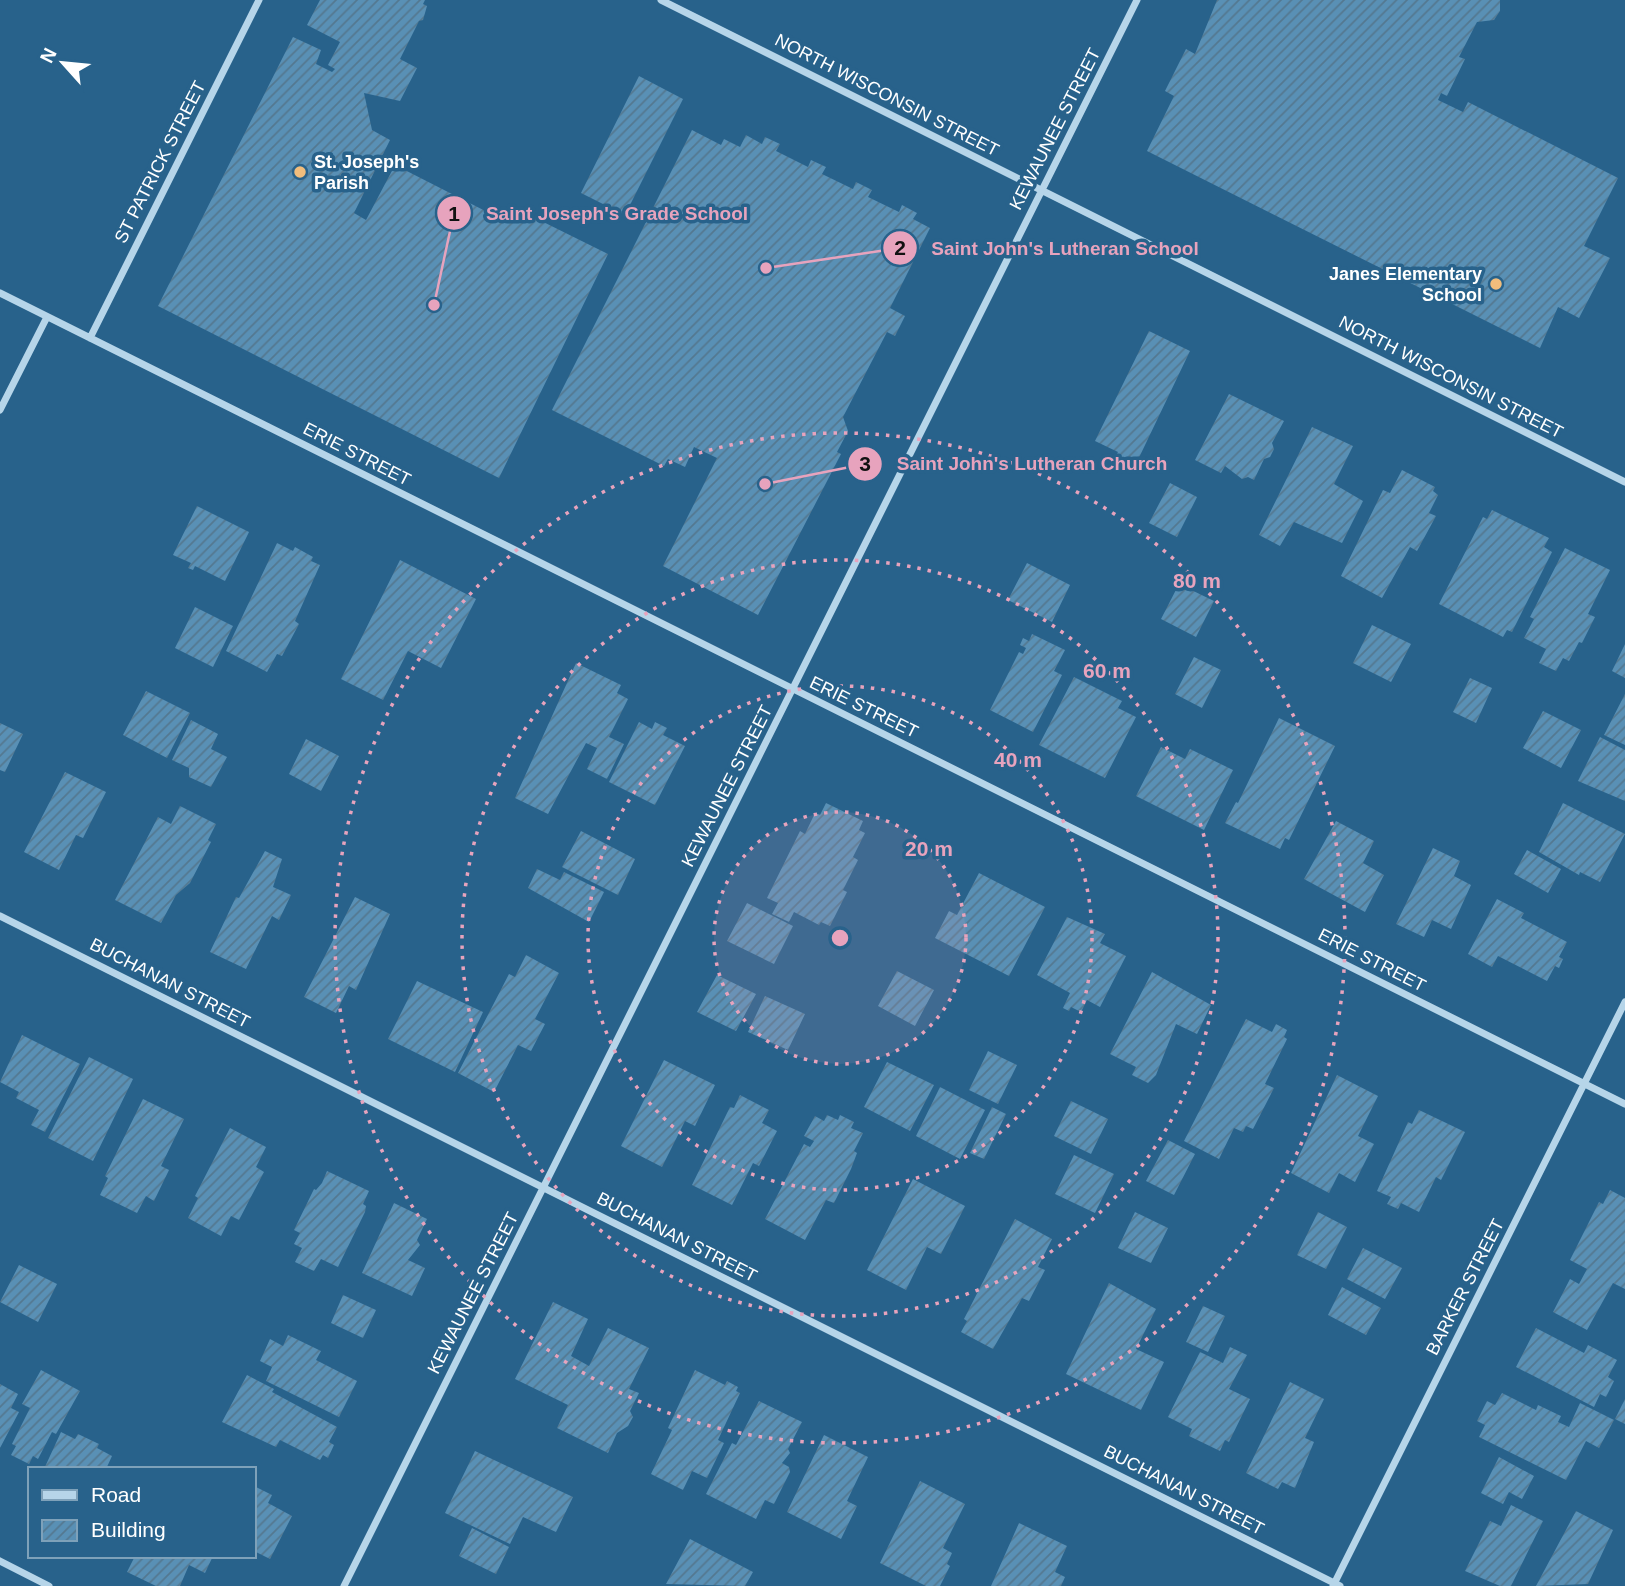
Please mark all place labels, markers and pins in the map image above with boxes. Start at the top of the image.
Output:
place label: St. Joseph's Parish [314,152,419,193]
marker: St. Joseph's Parish [292,164,308,180]
callout: Saint Joseph's Grade School [437,193,762,233]
callout: Saint John's Lutheran School [883,228,1213,268]
place label: Janes Elementary School [1329,264,1482,305]
marker: Janes Elementary School [1488,276,1504,292]
callout: Saint John's Lutheran Church [848,444,1181,484]
centre of rings [828,926,852,950]

